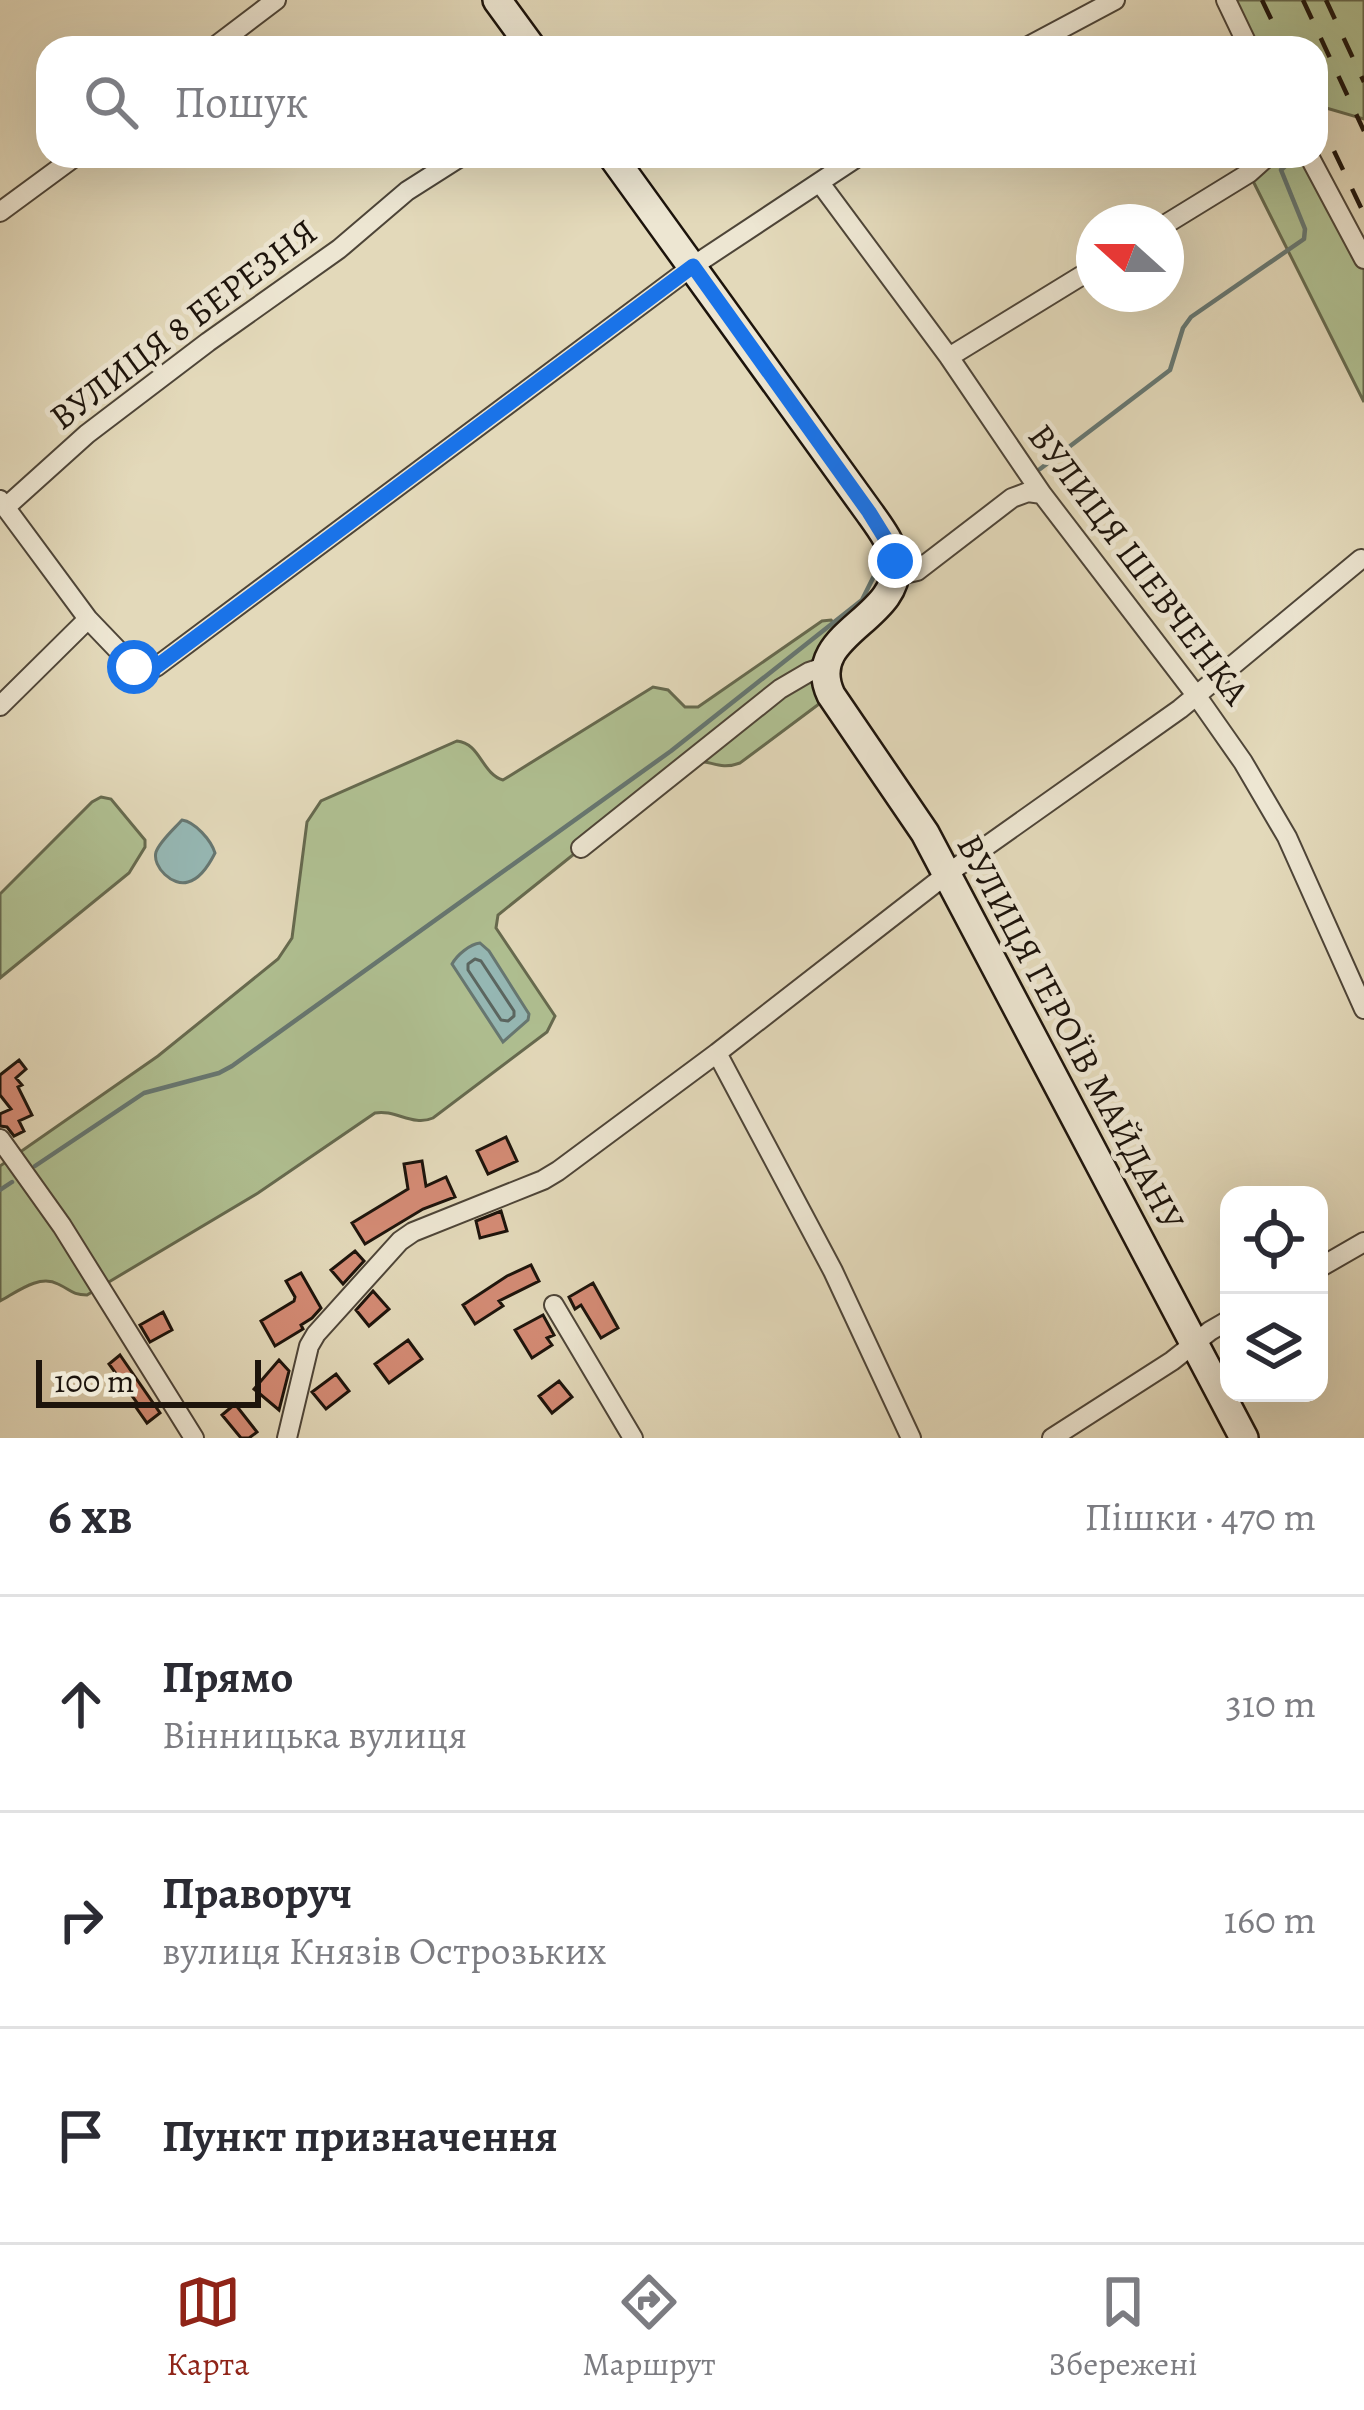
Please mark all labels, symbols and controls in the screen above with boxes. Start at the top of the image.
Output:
search box [36,36,1328,168]
icon: search [78,69,144,135]
text: Пошук [174,71,308,133]
north arrow [1076,204,1184,312]
street label: ВУЛИЦЯ 8 БЕРЕЗНЯ [39,207,327,441]
street label: ВУЛИЦЯ ШЕВЧЕНКА [1017,414,1261,715]
route end [868,534,922,588]
route start [107,640,161,694]
street label: ВУЛИЦЯ ГЕРОЇВ МАЙДАНУ [946,825,1197,1239]
map controls [1220,1186,1328,1402]
button: locate [1220,1186,1328,1294]
button: layers [1220,1294,1328,1402]
scale bar [36,1354,261,1407]
text: 100 m [54,1358,134,1403]
text: 6 хв [48,1481,133,1551]
text: Пішки · 470 m [1085,1490,1316,1543]
text: Прямо [162,1646,293,1708]
icon: ahead [48,1671,114,1737]
text: 310 m [1225,1677,1316,1730]
text: Вінницька вулиця [162,1708,467,1761]
text: Праворуч [162,1862,352,1924]
icon: right [48,1887,114,1953]
text: 160 m [1224,1893,1316,1946]
text: вулиця Князів Острозьких [162,1924,607,1977]
icon: arrive [48,2103,114,2169]
text: Пункт призначення [162,2105,558,2167]
tab: Карта [166,2269,249,2386]
tab: Маршрут [582,2269,716,2386]
tab: Збережені [1048,2269,1198,2386]

